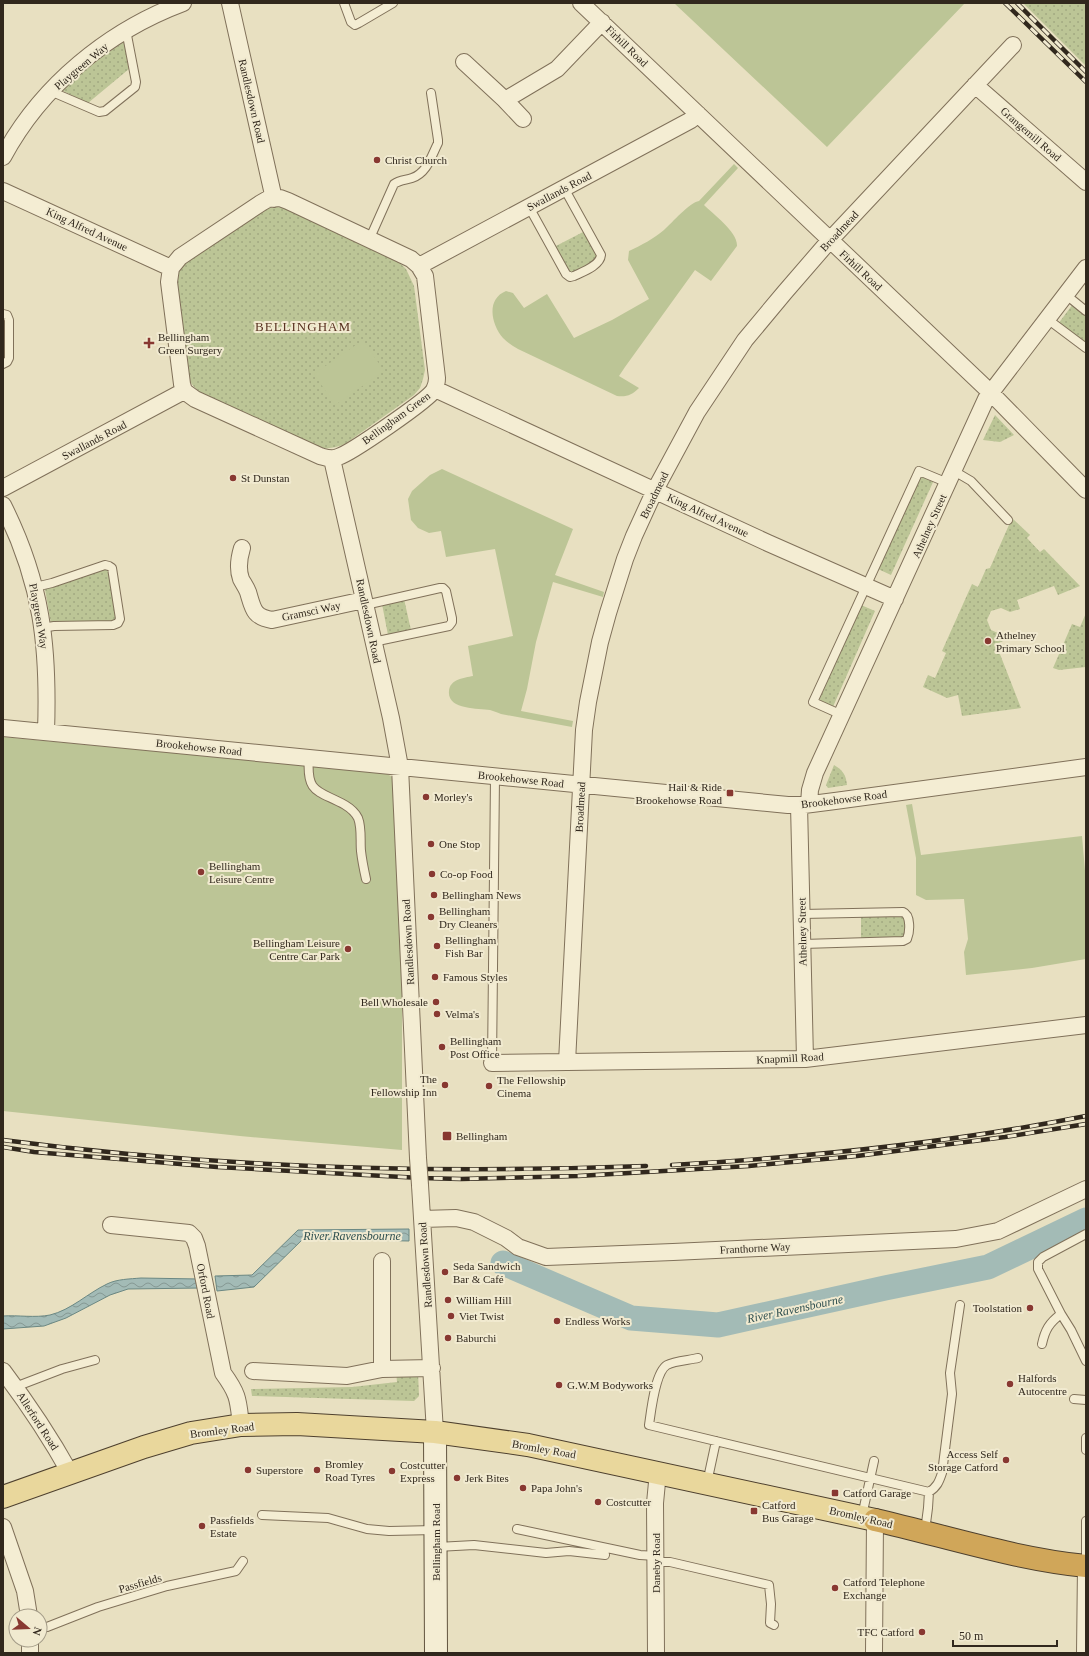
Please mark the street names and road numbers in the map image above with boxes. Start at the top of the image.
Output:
street label: Firhill Road [604,23,651,69]
street label: Playgreen Way [52,40,111,92]
street label: Randlesdown Road [236,58,268,145]
street label: Grangemill Road [998,105,1064,164]
street label: Swallands Road [525,169,594,213]
street label: King Alfred Avenue [44,205,130,253]
street label: Broadmead [817,208,861,254]
street label: Firhill Road [837,247,885,293]
street label: Bellingham Green [360,389,433,447]
street label: Swallands Road [60,418,129,462]
street label: Broadmead [637,469,671,520]
street label: King Alfred Avenue [665,491,751,539]
street label: Athelney Street [910,492,948,560]
street label: Randlesdown Road [354,578,384,665]
street label: Playgreen Way [27,582,51,650]
street label: Gramsci Way [281,599,342,623]
street label: Brookehowse Road [155,737,243,758]
street label: Brookehowse Road [477,769,565,790]
street label: Broadmead [573,781,587,833]
street label: Brookehowse Road [800,788,888,810]
street label: Randlesdown Road [400,898,416,985]
street label: Athelney Street [795,898,809,966]
street label: Knapmill Road [756,1050,825,1066]
street label: Randlesdown Road [416,1221,434,1308]
street label: Franthorne Way [719,1240,791,1256]
street label: Orford Road [195,1262,217,1320]
street label: Allerford Road [15,1390,62,1453]
street label: Bromley Road [189,1420,255,1440]
street label: Bromley Road [511,1437,577,1461]
street label: Bellingham Road [430,1503,442,1581]
street label: Bromley Road [828,1504,894,1530]
street label: Daneby Road [650,1532,662,1593]
street label: Passfields [117,1571,163,1595]

